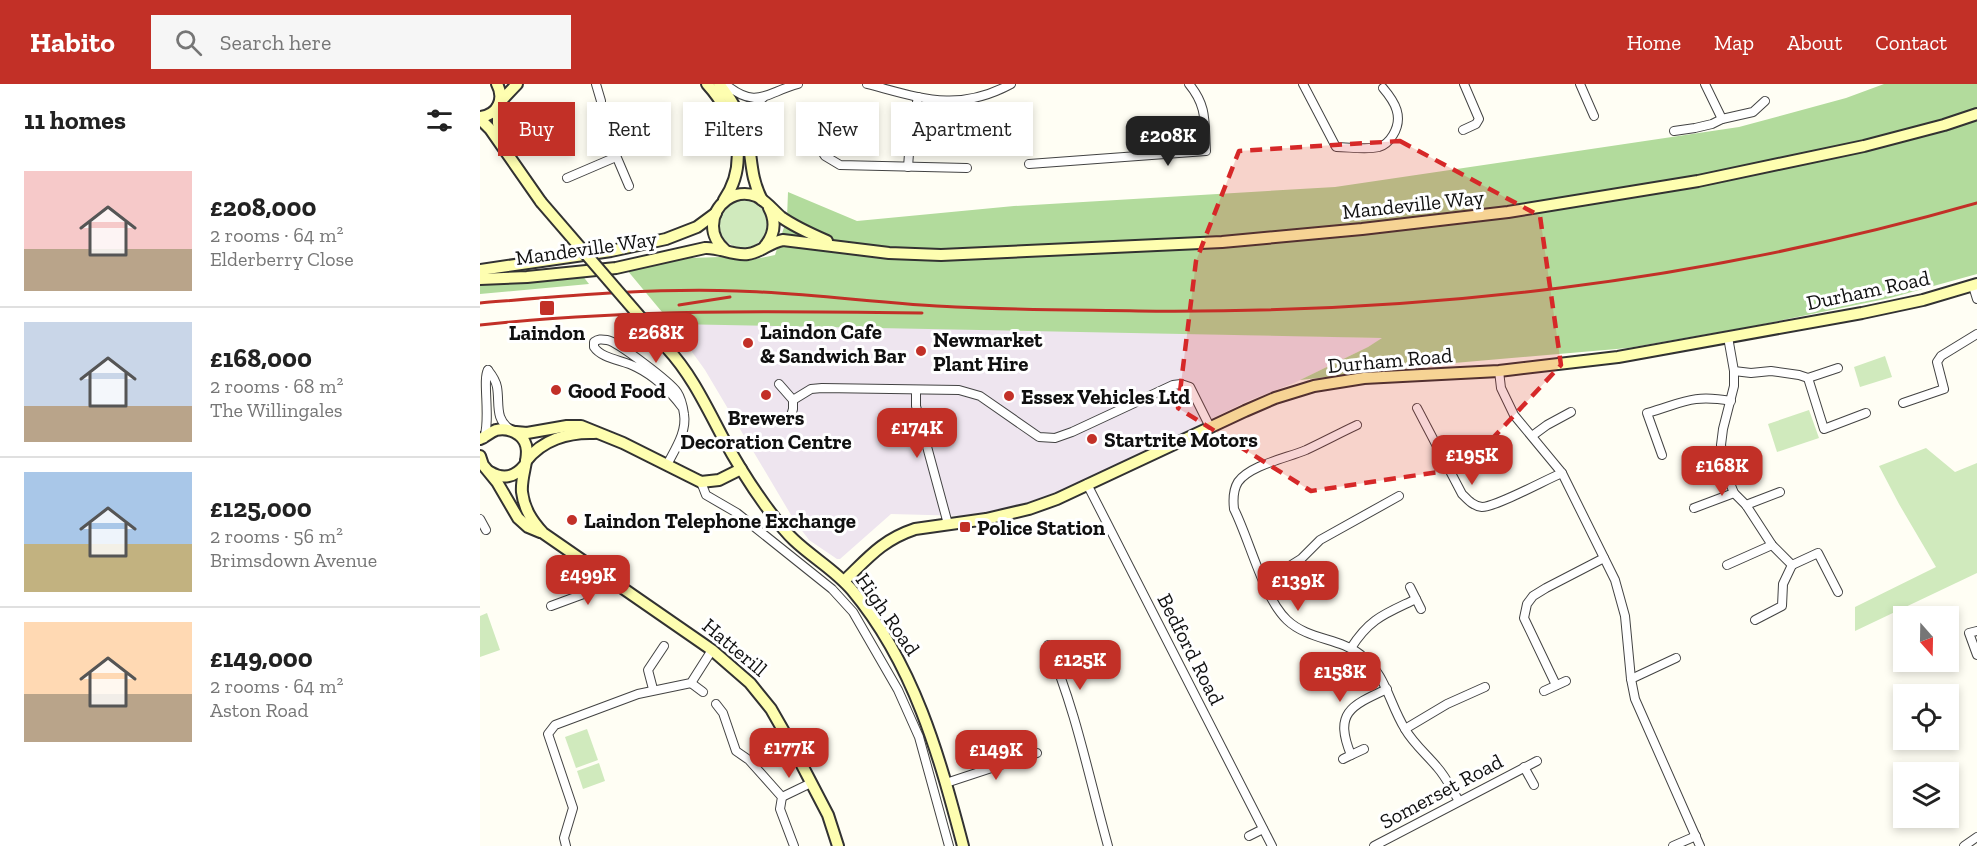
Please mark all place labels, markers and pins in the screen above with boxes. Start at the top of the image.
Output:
pin: £208K [1126,116,1210,167]
marker: Laindon [538,299,556,317]
pin: £268K [614,313,698,364]
place label: Laindon Cafe & Sandwich Bar [760,319,906,368]
place label: Laindon [509,320,586,345]
place label: Newmarket Plant Hire [933,327,1043,376]
marker: Laindon Cafe & Sandwich Bar [741,336,755,350]
marker: Newmarket Plant Hire [914,344,928,358]
place label: Good Food [568,378,666,403]
marker: Good Food [549,383,563,397]
place label: Essex Vehicles Ltd [1021,384,1190,409]
marker: Brewers Decoration Centre [759,388,773,402]
marker: Essex Vehicles Ltd [1002,389,1016,403]
place label: Brewers Decoration Centre [680,405,852,454]
pin: £174K [875,408,959,459]
place label: Startrite Motors [1104,427,1258,452]
marker: Startrite Motors [1085,432,1099,446]
pin: £195K [1430,435,1514,486]
pin: £168K [1680,446,1764,497]
place label: Laindon Telephone Exchange [584,508,856,533]
marker: Laindon Telephone Exchange [565,513,579,527]
place label: Police Station [977,515,1106,540]
marker: Police Station [958,520,972,534]
pin: £499K [546,555,630,606]
pin: £139K [1256,561,1340,612]
pin: £125K [1038,640,1122,691]
pin: £158K [1298,652,1382,703]
pin: £177K [747,728,831,779]
pin: £149K [954,730,1038,781]

